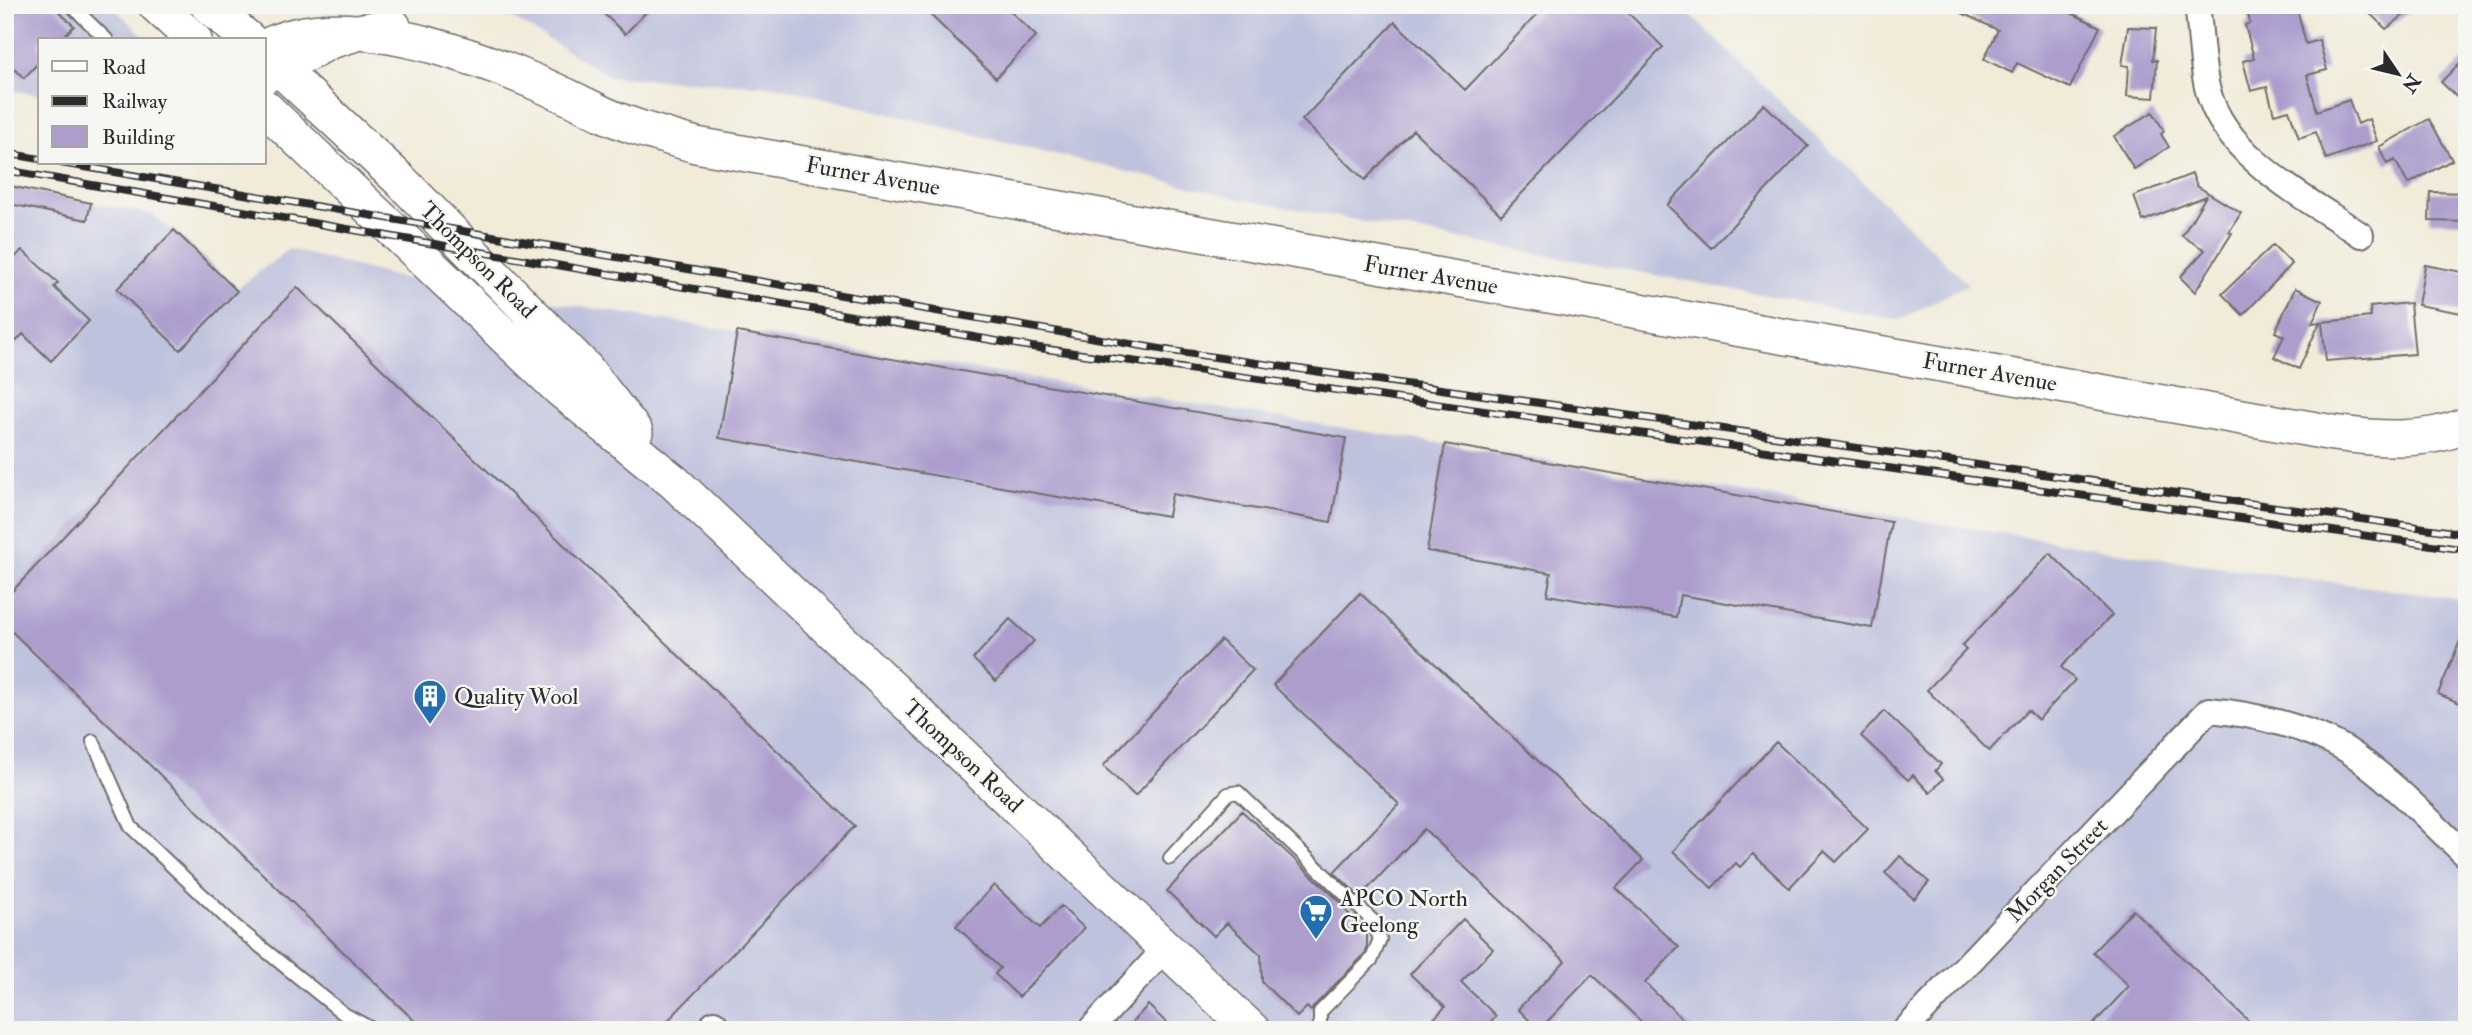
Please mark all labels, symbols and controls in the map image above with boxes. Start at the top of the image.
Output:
legend [38,38,266,164]
north arrow [2364,38,2434,108]
text: Road [102,54,147,81]
text: N [2396,69,2426,98]
text: Railway [102,88,168,115]
text: Building [102,124,175,151]
street label: Furner Avenue [804,150,943,202]
street label: Thompson Road [413,196,542,325]
street label: Furner Avenue [1362,249,1501,301]
street label: Furner Avenue [1921,346,2060,398]
building icon: Quality Wool [411,677,449,726]
place label: Quality Wool [454,682,578,711]
street label: Thompson Road [896,693,1029,820]
street label: Morgan Street [2000,812,2114,928]
place label: APCO North Geelong [1339,884,1468,939]
supermarket icon: APCO North Geelong [1297,892,1335,941]

